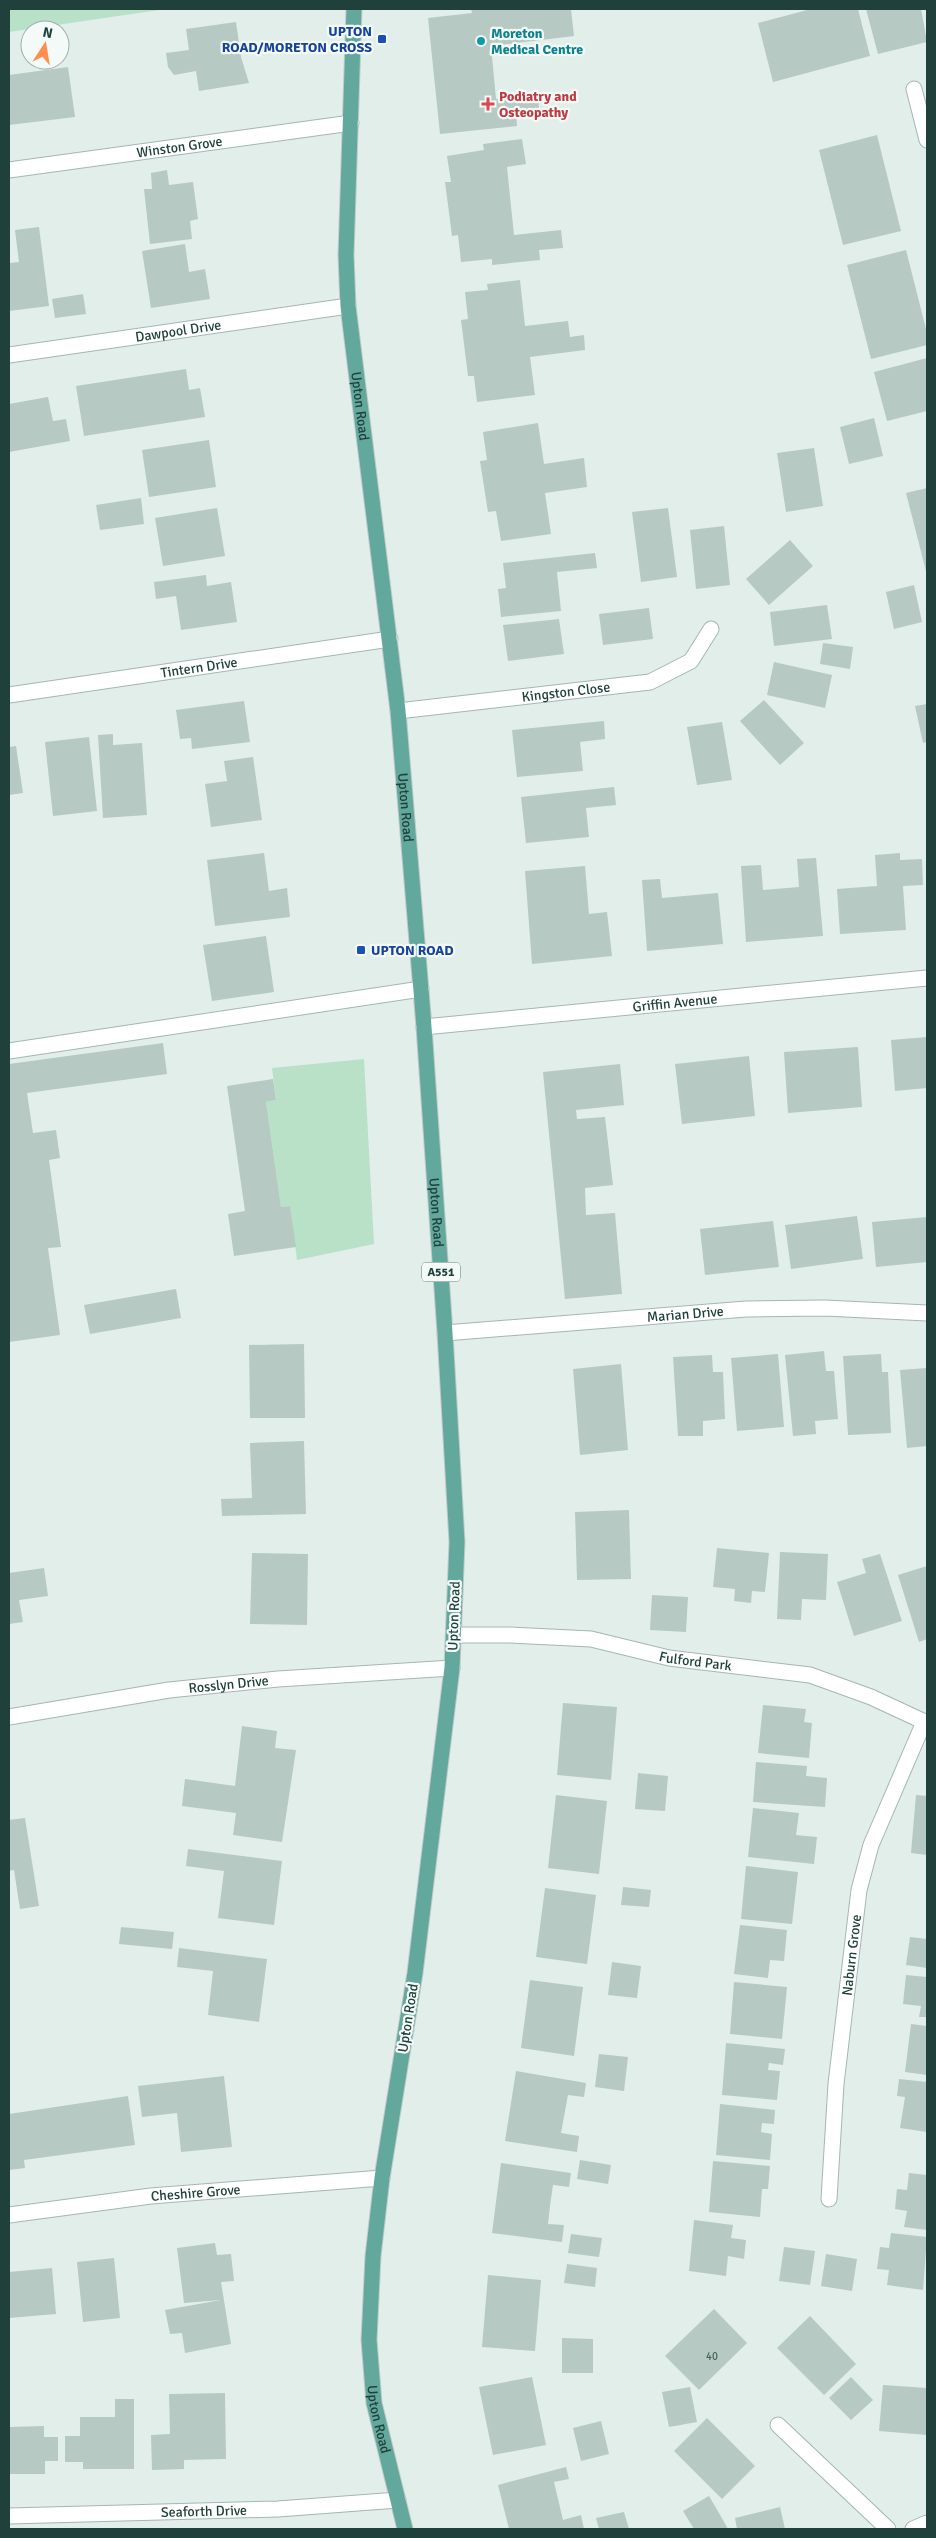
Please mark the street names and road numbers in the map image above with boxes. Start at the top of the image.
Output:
street label: Winston Grove [135,132,223,161]
street label: Dawpool Drive [134,316,222,345]
street label: Upton Road [348,371,373,442]
street label: Tintern Drive [159,653,238,681]
street label: Kingston Close [521,678,611,705]
street label: Upton Road [395,772,417,843]
street label: Griffin Avenue [632,990,718,1015]
street label: Upton Road [426,1177,448,1248]
road number: A551 [422,1262,460,1282]
street label: Marian Drive [646,1302,724,1325]
street label: Upton Road [444,1581,464,1651]
street label: Fulford Park [657,1647,733,1674]
street label: Rosslyn Drive [188,1672,269,1696]
street label: Naburn Grove [838,1913,865,1997]
street label: Upton Road [394,1982,422,2054]
street label: Cheshire Grove [150,2181,241,2204]
street label: Upton Road [364,2384,395,2455]
street label: Seaforth Drive [161,2501,247,2521]

